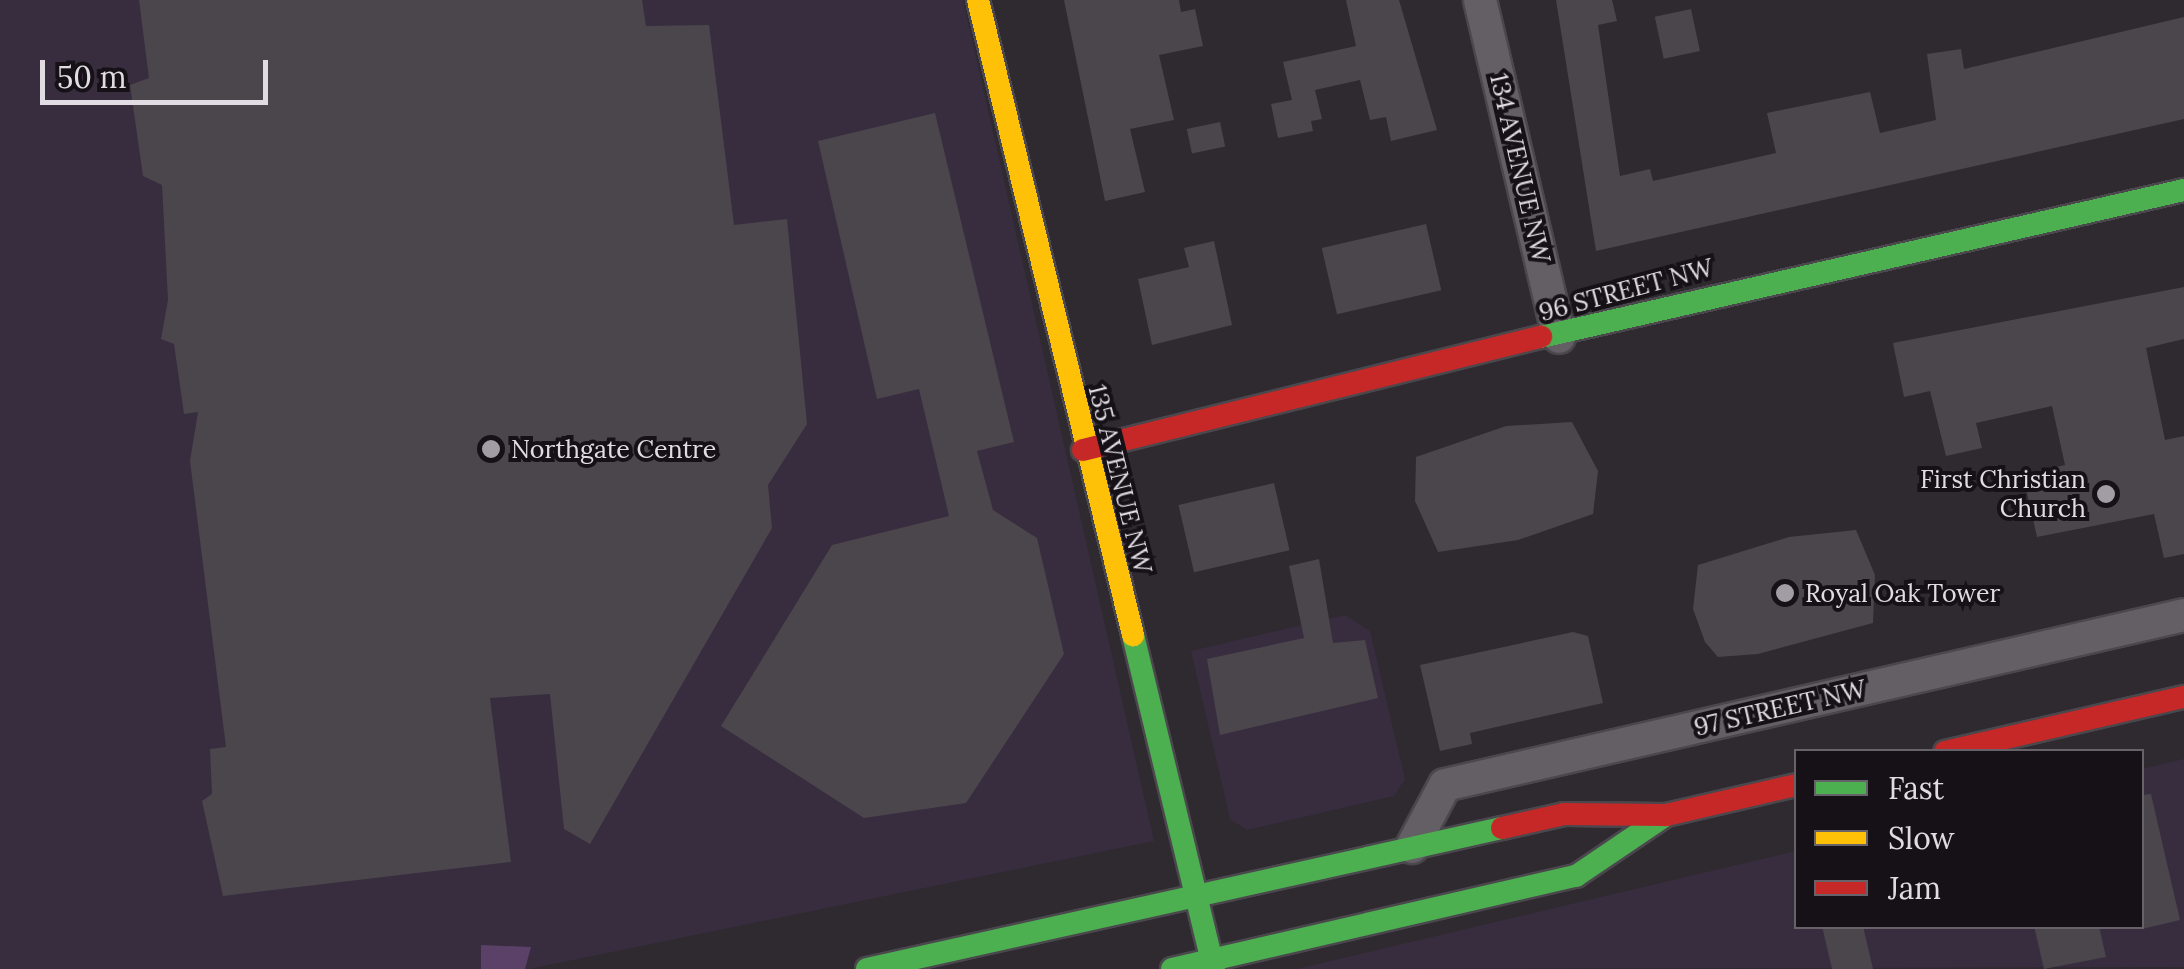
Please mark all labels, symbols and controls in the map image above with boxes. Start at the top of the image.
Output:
scale bar [45,40,272,102]
text: 50 m [57,58,127,96]
street label: 134 AVENUE NW [1484,70,1556,266]
street label: 96 STREET NW [1536,252,1716,328]
street label: 135 AVENUE NW [1082,381,1158,577]
place label: Northgate Centre [511,434,716,464]
marker: Northgate Centre [480,438,502,460]
place label: First Christian Church [1920,465,2086,524]
marker: First Christian Church [2095,483,2117,505]
place label: Royal Oak Tower [1805,578,2000,608]
marker: Royal Oak Tower [1774,582,1796,604]
street label: 97 STREET NW [1691,674,1869,742]
legend [1794,749,2144,929]
text: Fast [1888,769,1944,807]
text: Slow [1888,819,1954,857]
text: Jam [1888,869,1941,907]

